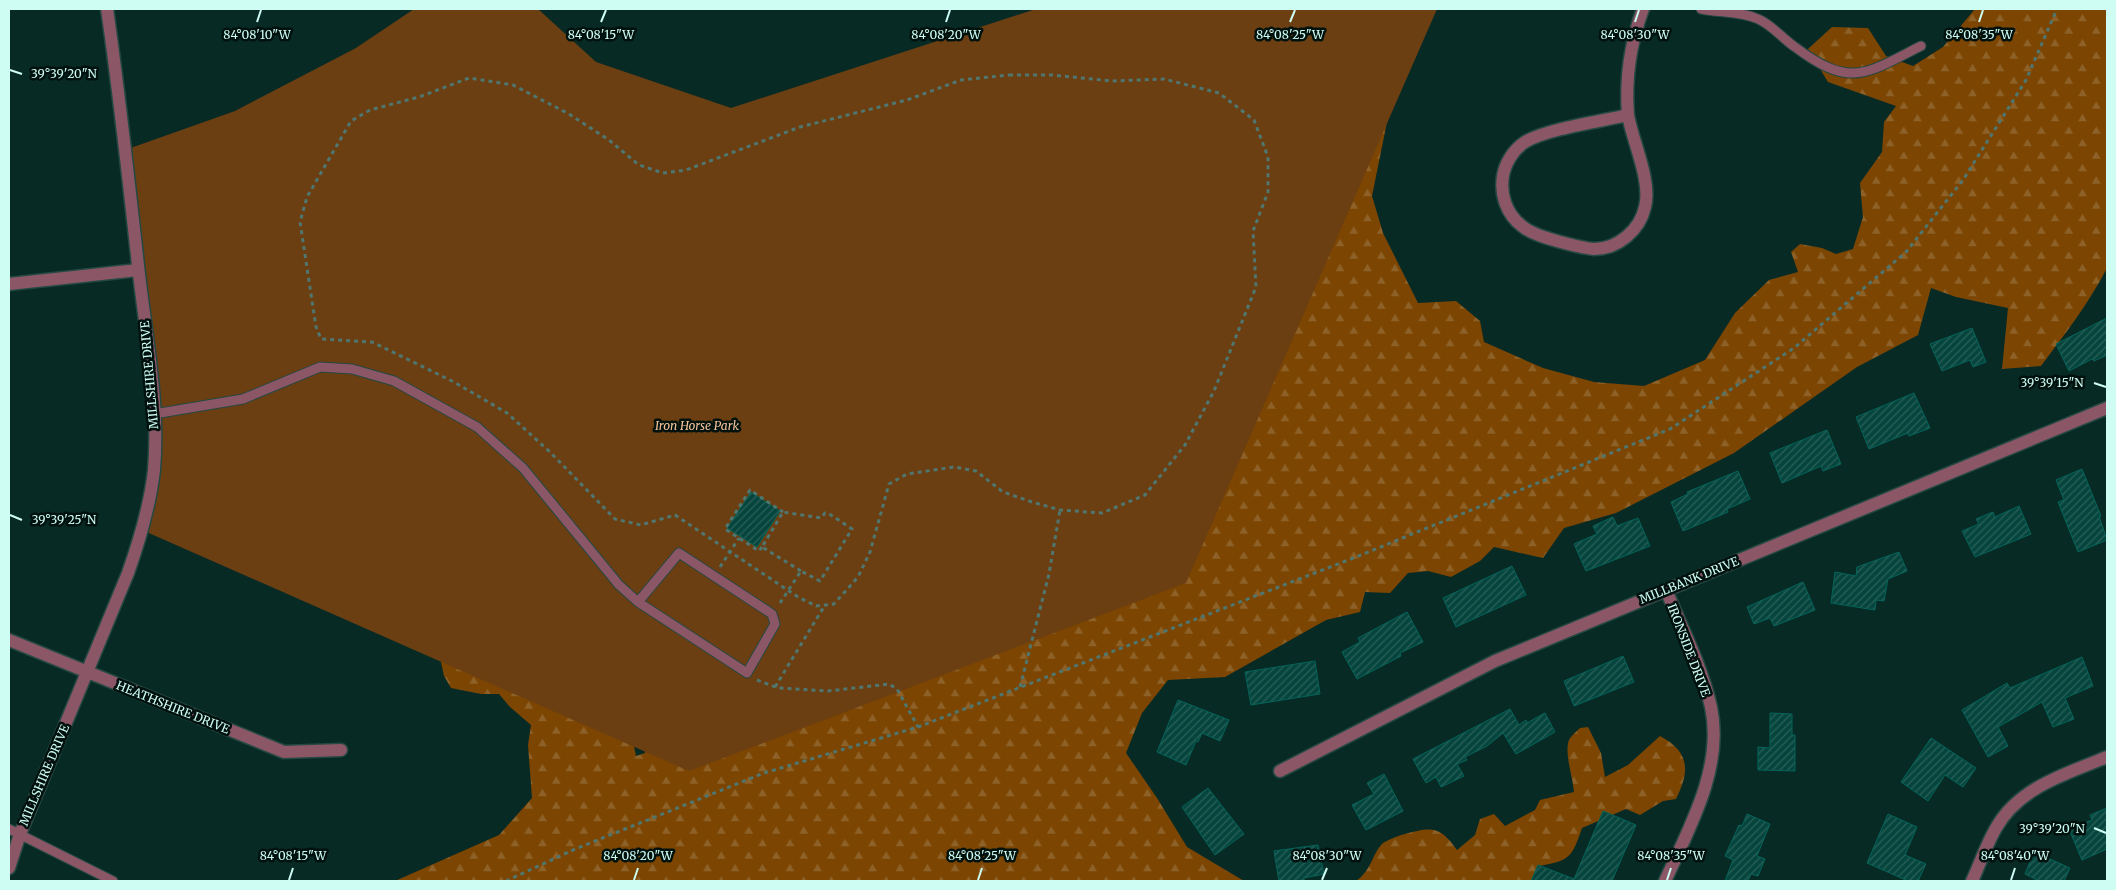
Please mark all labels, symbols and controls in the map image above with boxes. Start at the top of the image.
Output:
text: 84°08'10"W [223,27,292,42]
text: 84°08'15"W [568,27,635,42]
text: 84°08'20"W [911,27,982,42]
text: 84°08'25"W [1256,27,1325,42]
text: 84°08'30"W [1600,27,1671,42]
text: 84°08'35"W [1945,27,2014,42]
text: 39°39'20"N [31,66,98,81]
street label: MILLSHIRE DRIVE [137,320,161,430]
text: 39°39'15"N [2021,375,2084,390]
park label: Iron Horse Park [655,418,739,433]
text: 39°39'25"N [32,512,97,527]
street label: MILLBANK DRIVE [1637,553,1741,607]
street label: IRONSIDE DRIVE [1664,601,1714,699]
street label: HEATHSHIRE DRIVE [114,677,232,737]
street label: MILLSHIRE DRIVE [16,722,72,828]
text: 39°39'20"N [2019,821,2086,836]
text: 84°08'15"W [260,848,327,863]
text: 84°08'20"W [603,848,674,863]
text: 84°08'25"W [948,848,1017,863]
text: 84°08'30"W [1292,848,1363,863]
text: 84°08'35"W [1637,848,1706,863]
text: 84°08'40"W [1981,848,2050,863]

